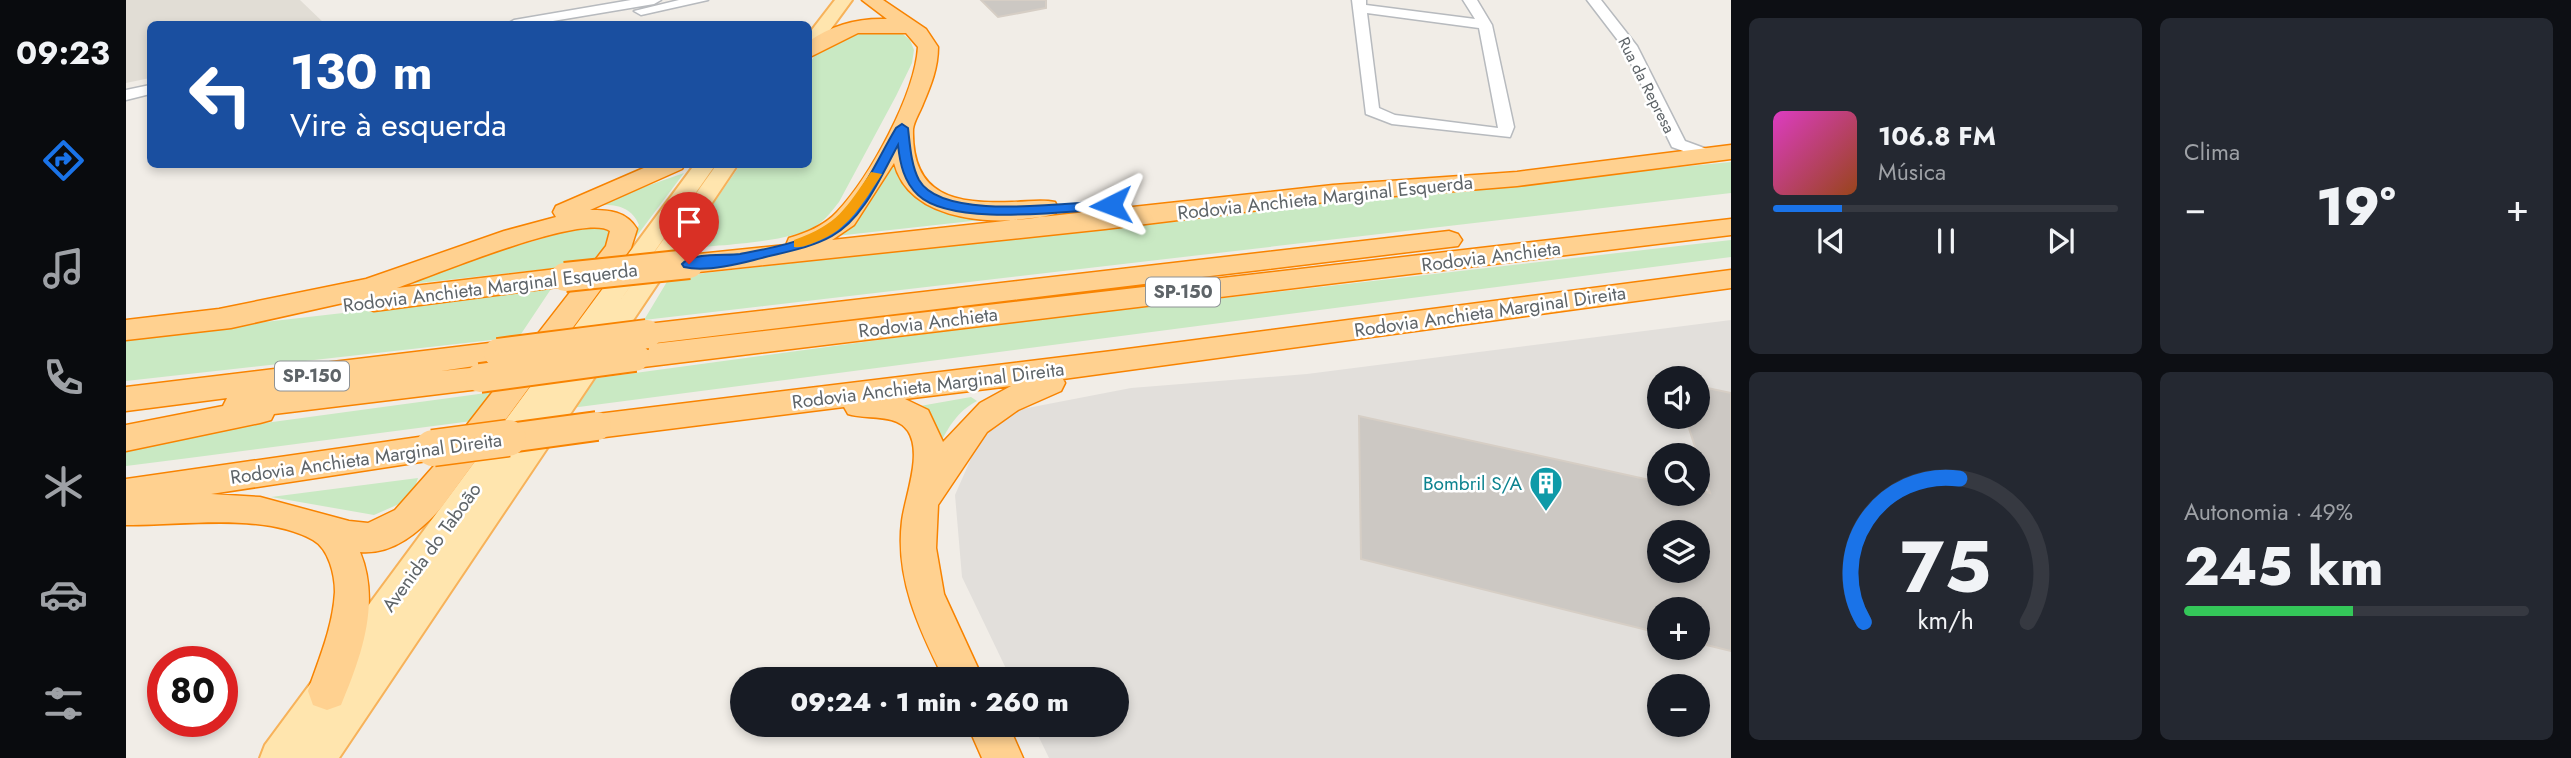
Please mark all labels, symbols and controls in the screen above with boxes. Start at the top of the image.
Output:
text: 09:23 [16,30,110,76]
street label: Rua da Represa [1612,33,1681,137]
text: 130 m [290,37,433,107]
icon: left [175,49,266,140]
text: Vire à esquerda [290,102,507,148]
text: 106.8 FM [1878,117,1996,155]
text: Clima [2184,135,2240,169]
icon: directions [39,136,88,185]
text: Música [1878,155,1946,189]
position arrow [1074,168,1148,242]
street label: Rodovia Anchieta Marginal Esquerda [1176,169,1474,226]
text: 19° [2316,169,2396,245]
text: − [2184,180,2206,235]
text: + [2506,180,2529,235]
pin [659,192,719,264]
icon: arrive [670,203,708,241]
icon: previous [1812,222,1850,260]
icon: pause [1927,222,1965,260]
icon: next [2042,222,2080,260]
street label: Rodovia Anchieta [1420,235,1562,278]
icon: music [39,244,88,293]
street label: Rodovia Anchieta Marginal Esquerda [341,256,639,319]
road number: SP-150 [1146,278,1220,306]
street label: Rodovia Anchieta Marginal Direita [1353,279,1628,344]
street label: Rodovia Anchieta [857,301,999,344]
icon: phone [39,353,88,402]
street label: Rodovia Anchieta Marginal Direita [790,355,1066,416]
road number: SP-150 [275,362,349,390]
map controls [1647,366,1710,737]
button: sound [1647,366,1710,429]
street label: Rodovia Anchieta Marginal Direita [229,426,504,491]
button: search [1647,443,1710,506]
icon: climate [39,462,88,511]
building icon: Bombril S/A [1527,464,1565,513]
place label: Bombril S/A [1423,470,1522,497]
street label: Avenida do Taboão [375,477,488,617]
text: Autonomia · 49% [2184,495,2353,529]
text: 75 [1900,514,1991,619]
button: layers [1647,520,1710,583]
text: 245 km [2184,529,2383,605]
icon: car [39,570,88,619]
button: + [1647,597,1710,660]
text: km/h [1917,602,1974,638]
speed limit sign: 80 [147,646,238,737]
button: − [1647,674,1710,737]
icon: filters [39,679,88,728]
text: 09:24 · 1 min · 260 m [790,683,1069,721]

